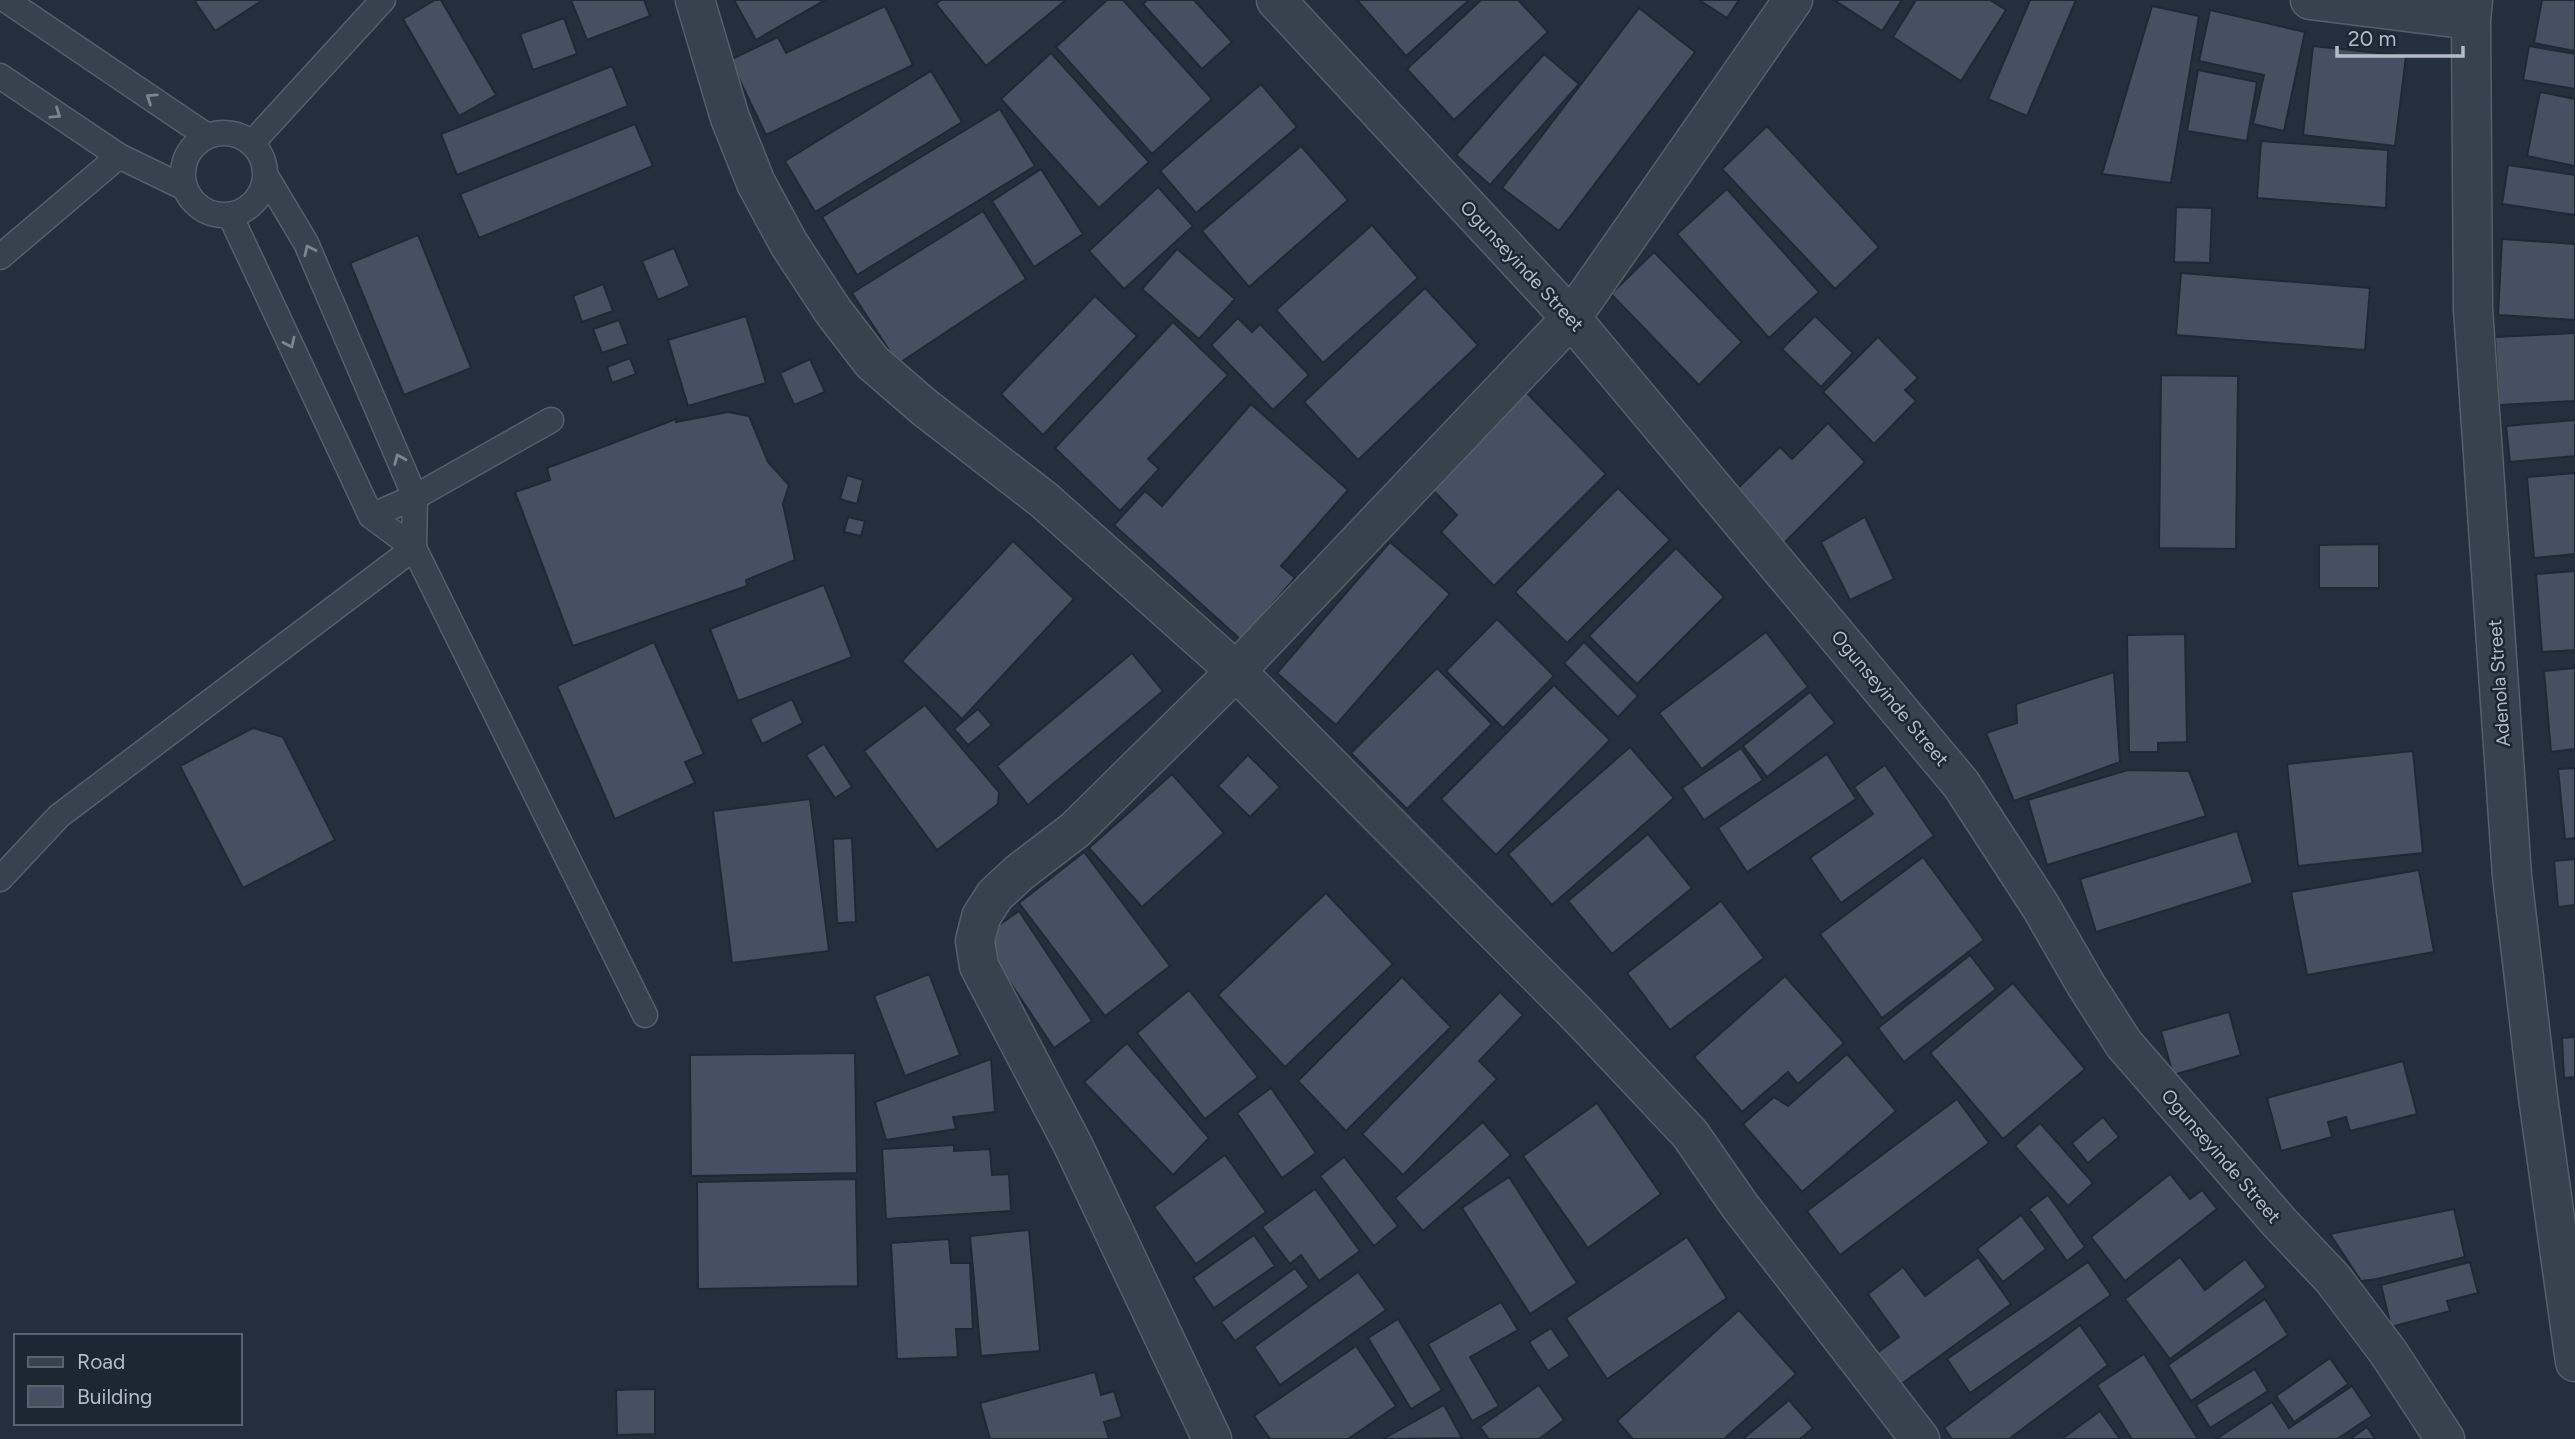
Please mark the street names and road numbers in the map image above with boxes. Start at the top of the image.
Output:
street label: Ogunseyinde Street [1455,196,1589,336]
street label: Adenola Street [2483,619,2515,747]
street label: Ogunseyinde Street [1826,625,1954,771]
street label: Ogunseyinde Street [2156,1084,2286,1228]

